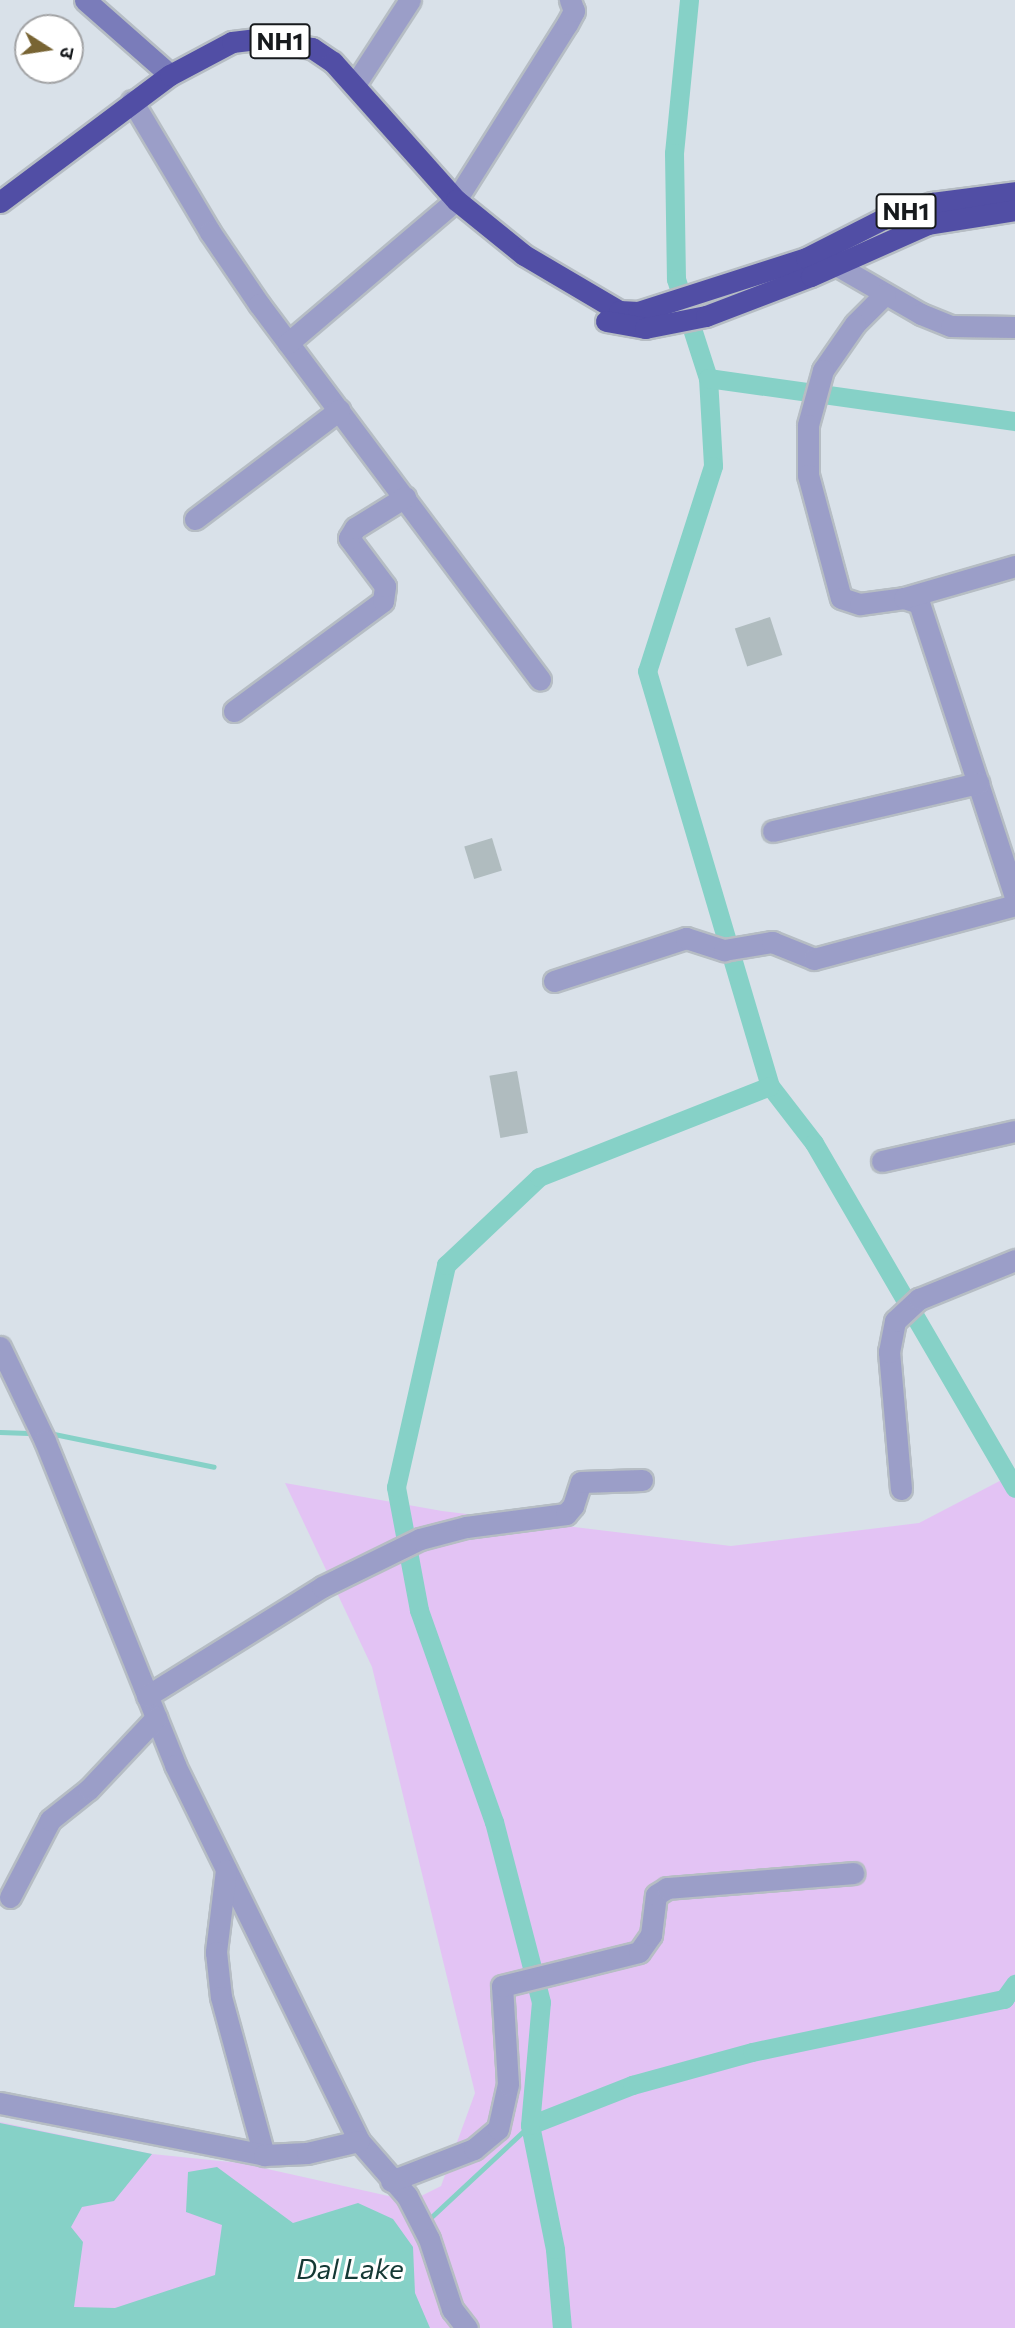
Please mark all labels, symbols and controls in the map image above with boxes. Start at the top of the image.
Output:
north arrow [14,14,84,84]
road number: NH1 [248,20,312,61]
text: उ [56,45,80,61]
road number: NH1 [874,190,937,232]
water label: Dal Lake [296,2251,404,2285]

